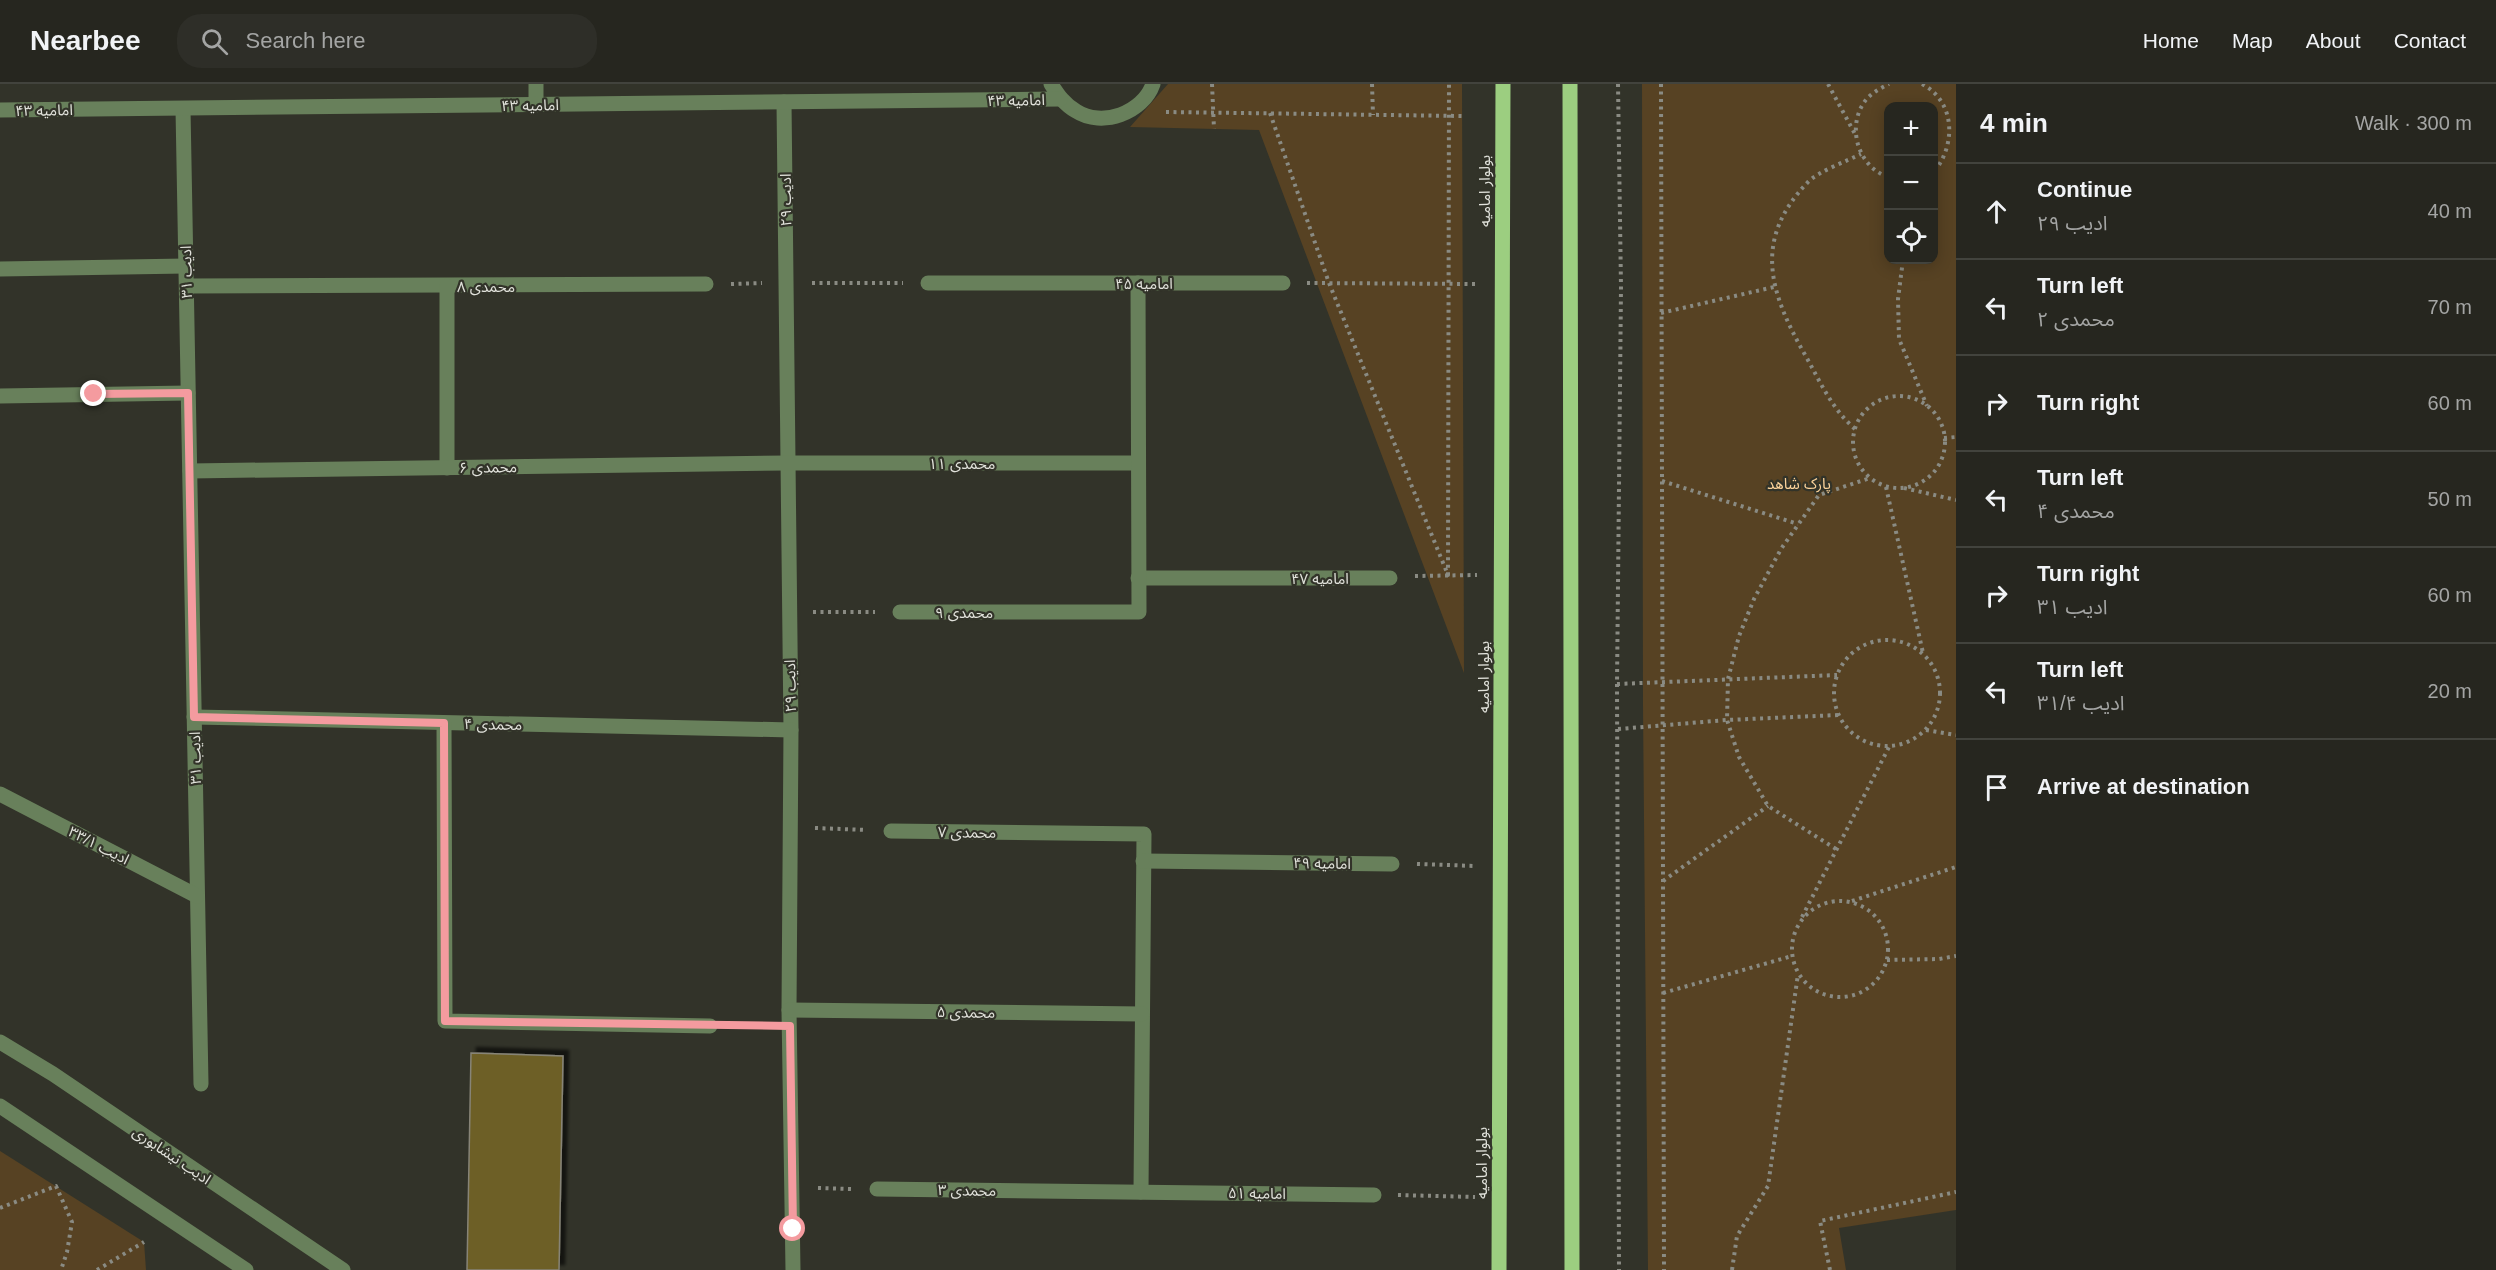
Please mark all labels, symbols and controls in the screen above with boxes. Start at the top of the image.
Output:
search box [177,14,597,68]
text: Nearbee [30,25,141,56]
icon: search [198,25,231,58]
text: Search here [246,28,365,53]
text: Home [2143,29,2199,52]
text: Map [2232,29,2273,52]
text: About [2306,29,2361,52]
text: Contact [2394,29,2466,52]
street label: امامیه ۴۳ [987,91,1045,109]
street label: امامیه ۴۳ [501,96,559,114]
street label: امامیه ۴۳ [15,101,73,119]
map controls [1884,102,1938,264]
button: + [1884,102,1938,156]
text: 4 min [1980,108,2048,138]
text: Walk · 300 m [2355,112,2472,134]
street label: بولوار امامیه [1476,155,1494,227]
button: − [1884,156,1938,210]
street label: ادیب ۲۹ [777,174,794,226]
text: Continue [2037,177,2132,202]
icon: ahead [1980,195,2013,228]
text: 40 m [2428,200,2472,222]
button: locate [1884,210,1938,264]
text: ادیب ۲۹ [2037,212,2108,234]
street label: ادیب ۳۱ [177,245,195,299]
text: Turn left [2037,273,2123,298]
street label: امامیه ۴۵ [1115,275,1173,292]
street label: محمدی ۸ [457,278,515,296]
icon: left [1980,291,2013,324]
text: 70 m [2428,296,2472,318]
text: محمدی ۲ [2037,308,2115,330]
route end [80,380,106,406]
icon: right [1980,387,2013,420]
text: Turn right [2037,390,2139,415]
text: 60 m [2428,392,2472,414]
street label: محمدی ۱۱ [929,455,995,473]
street label: محمدی ۶ [459,458,517,477]
text: Turn left [2037,465,2123,490]
park label: پارک شاهد [1767,475,1831,494]
icon: left [1980,483,2013,516]
text: 50 m [2428,488,2472,510]
text: محمدی ۴ [2037,500,2115,522]
text: Turn right [2037,561,2139,586]
street label: امامیه ۴۷ [1291,570,1349,587]
icon: right [1980,579,2013,612]
text: 60 m [2428,584,2472,606]
text: ادیب ۳۱ [2037,596,2108,618]
street label: محمدی ۹ [935,604,993,622]
street label: بولوار امامیه [1475,641,1493,713]
text: Turn left [2037,657,2123,682]
street label: ادیب ۲۹ [781,659,799,713]
icon: left [1980,675,2013,708]
text: 20 m [2428,680,2472,702]
text: ادیب ۳۱/۴ [2037,692,2125,714]
street label: محمدی ۴ [464,715,522,734]
street label: ادیب ۳۱ [186,731,204,785]
icon: arrive [1980,771,2013,804]
text: Arrive at destination [2037,774,2250,799]
street label: ادیب ۳۳/۱ [66,823,132,868]
street label: محمدی ۷ [938,823,996,842]
street label: امامیه ۴۹ [1293,854,1351,872]
street label: محمدی ۵ [937,1003,995,1022]
street label: ادیب نیشابوری [129,1123,214,1188]
street label: بولوار امامیه [1473,1127,1491,1199]
street label: محمدی ۳ [938,1181,996,1200]
street label: امامیه ۵۱ [1228,1184,1286,1202]
route start [779,1215,805,1241]

